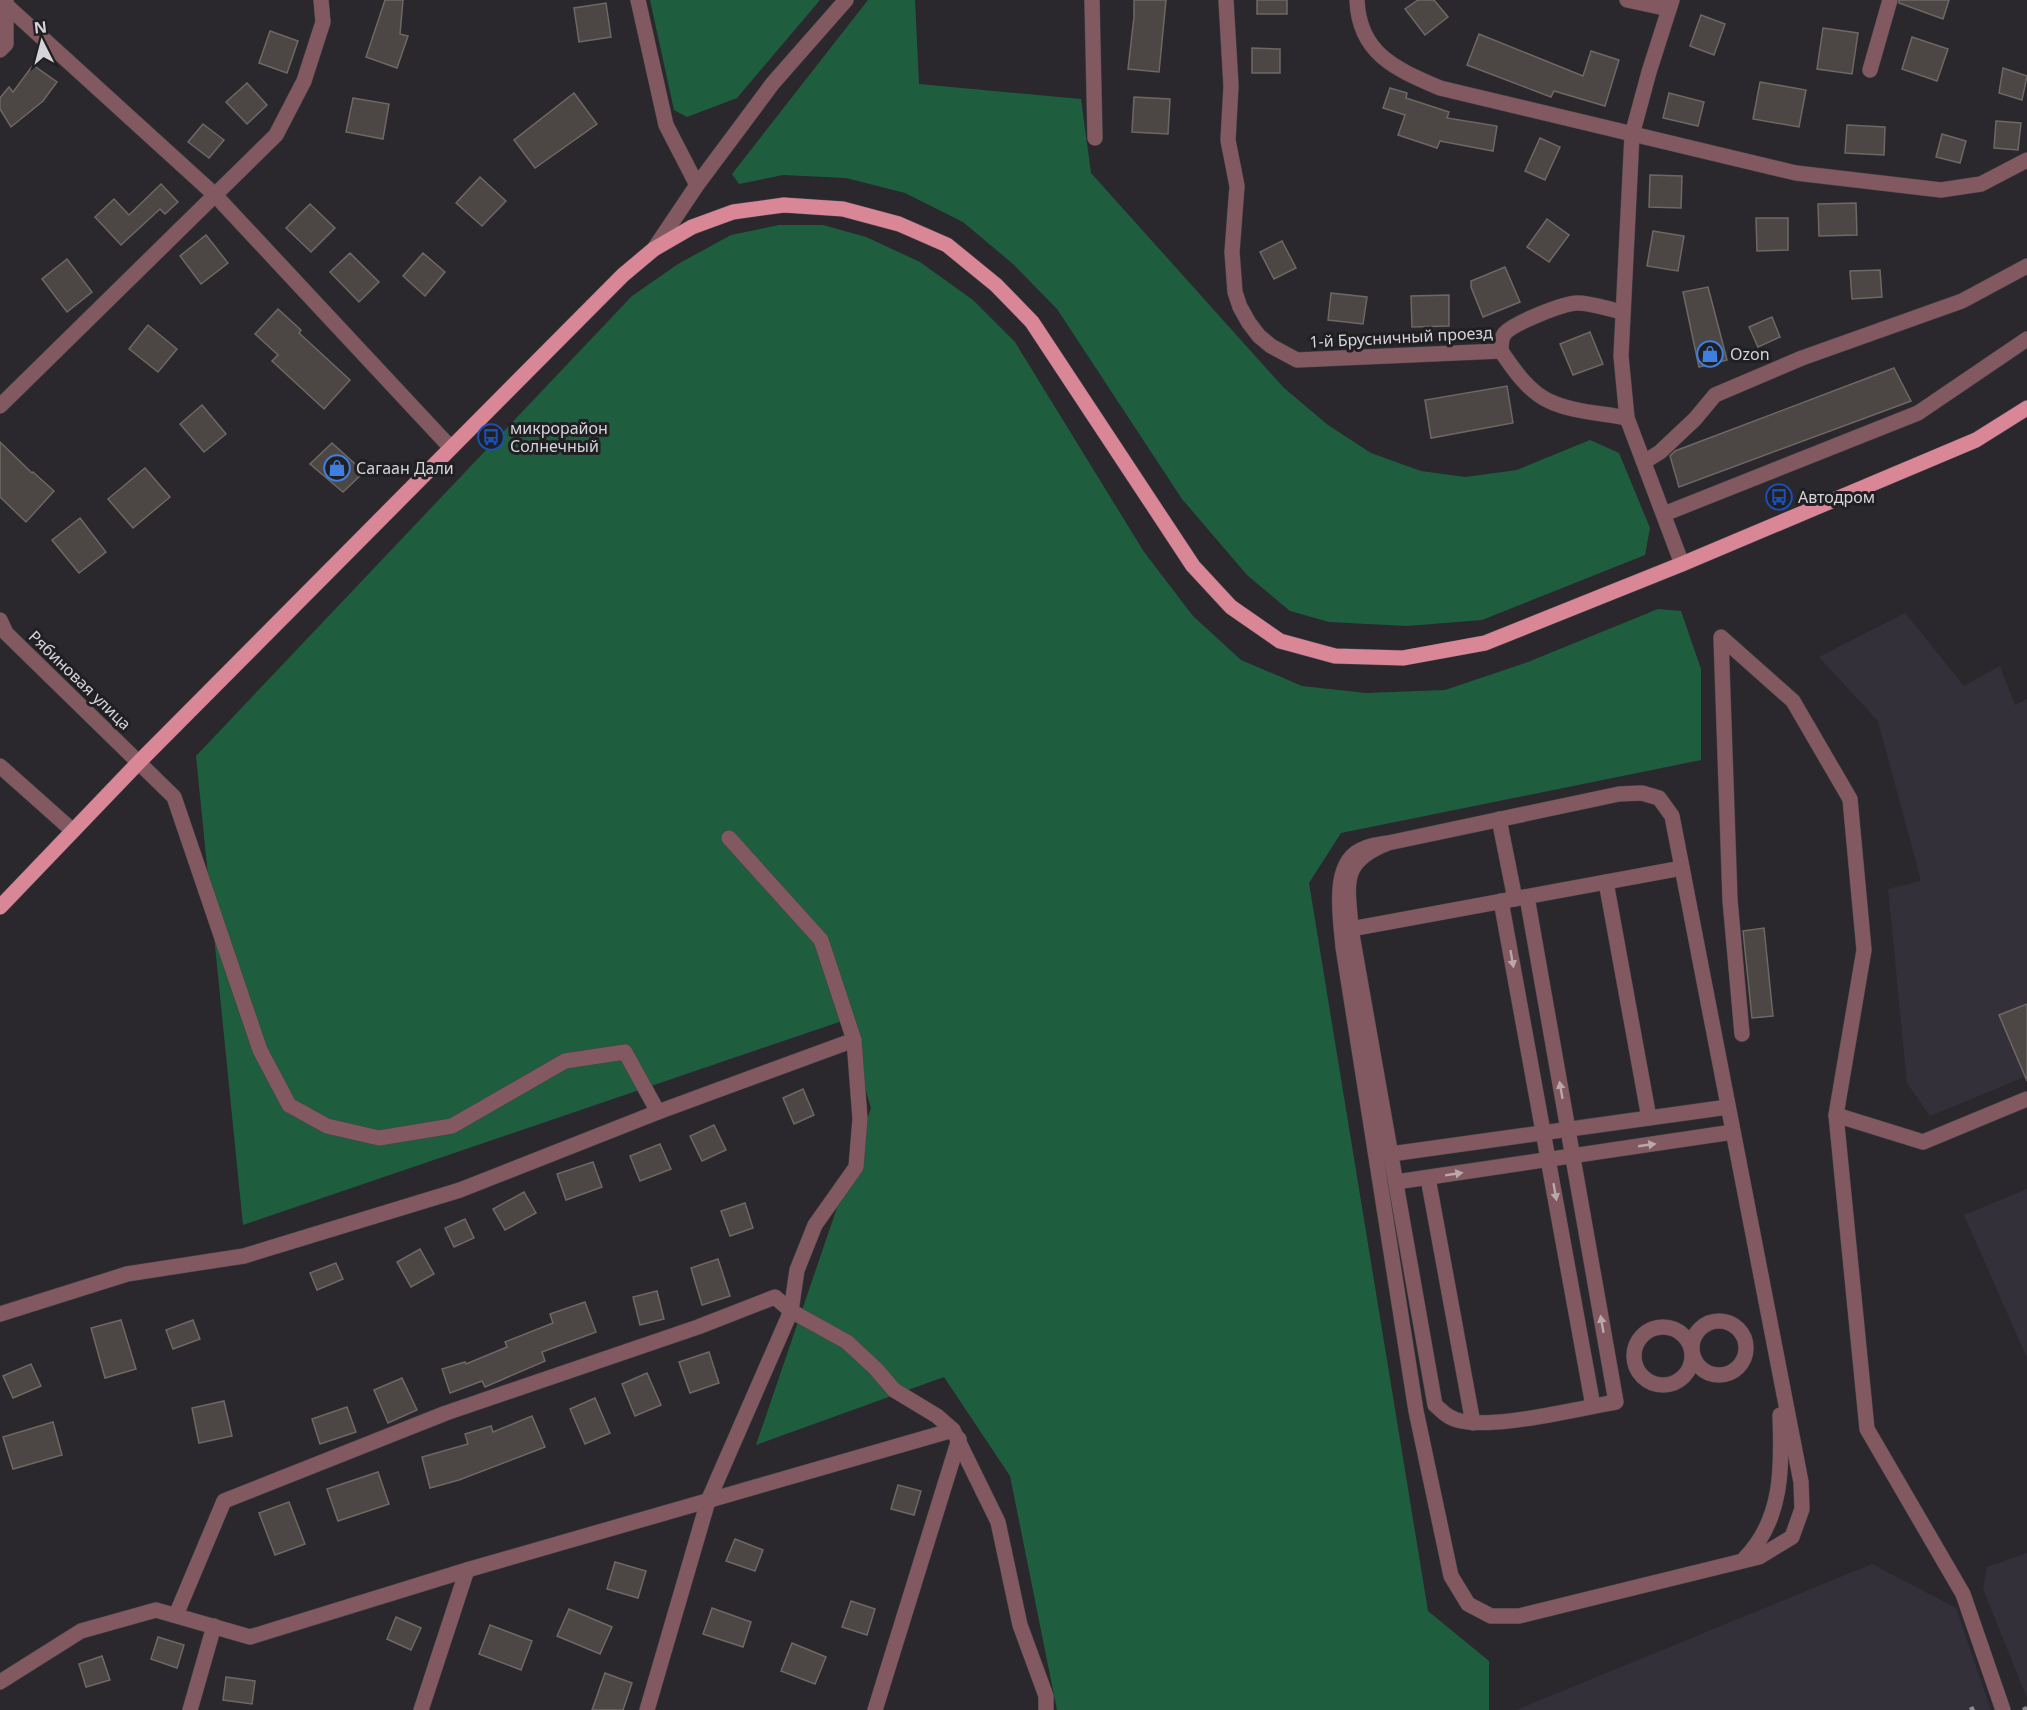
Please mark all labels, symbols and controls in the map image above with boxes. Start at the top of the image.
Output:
north arrow [12,12,72,72]
text: N [33,15,48,39]
street label: 1-й Брусничный проезд [1309,321,1494,353]
shop icon: Ozon [1695,339,1725,369]
place label: Ozon [1730,343,1770,365]
place label: микрорайон Солнечный [510,417,608,457]
bus stop icon: микрорайон Солнечный [476,422,506,452]
shop icon: Сагаан Дали [322,453,352,483]
place label: Сагаан Дали [356,457,454,479]
bus stop icon: Автодром [1764,482,1794,512]
place label: Автодром [1798,486,1875,508]
street label: Рябиновая улица [24,625,136,735]
one-way arrow [1508,950,1517,969]
one-way arrow [1556,1081,1565,1100]
one-way arrow [1637,1141,1656,1150]
one-way arrow [1445,1169,1464,1178]
one-way arrow [1550,1183,1559,1202]
one-way arrow [1598,1314,1607,1333]

